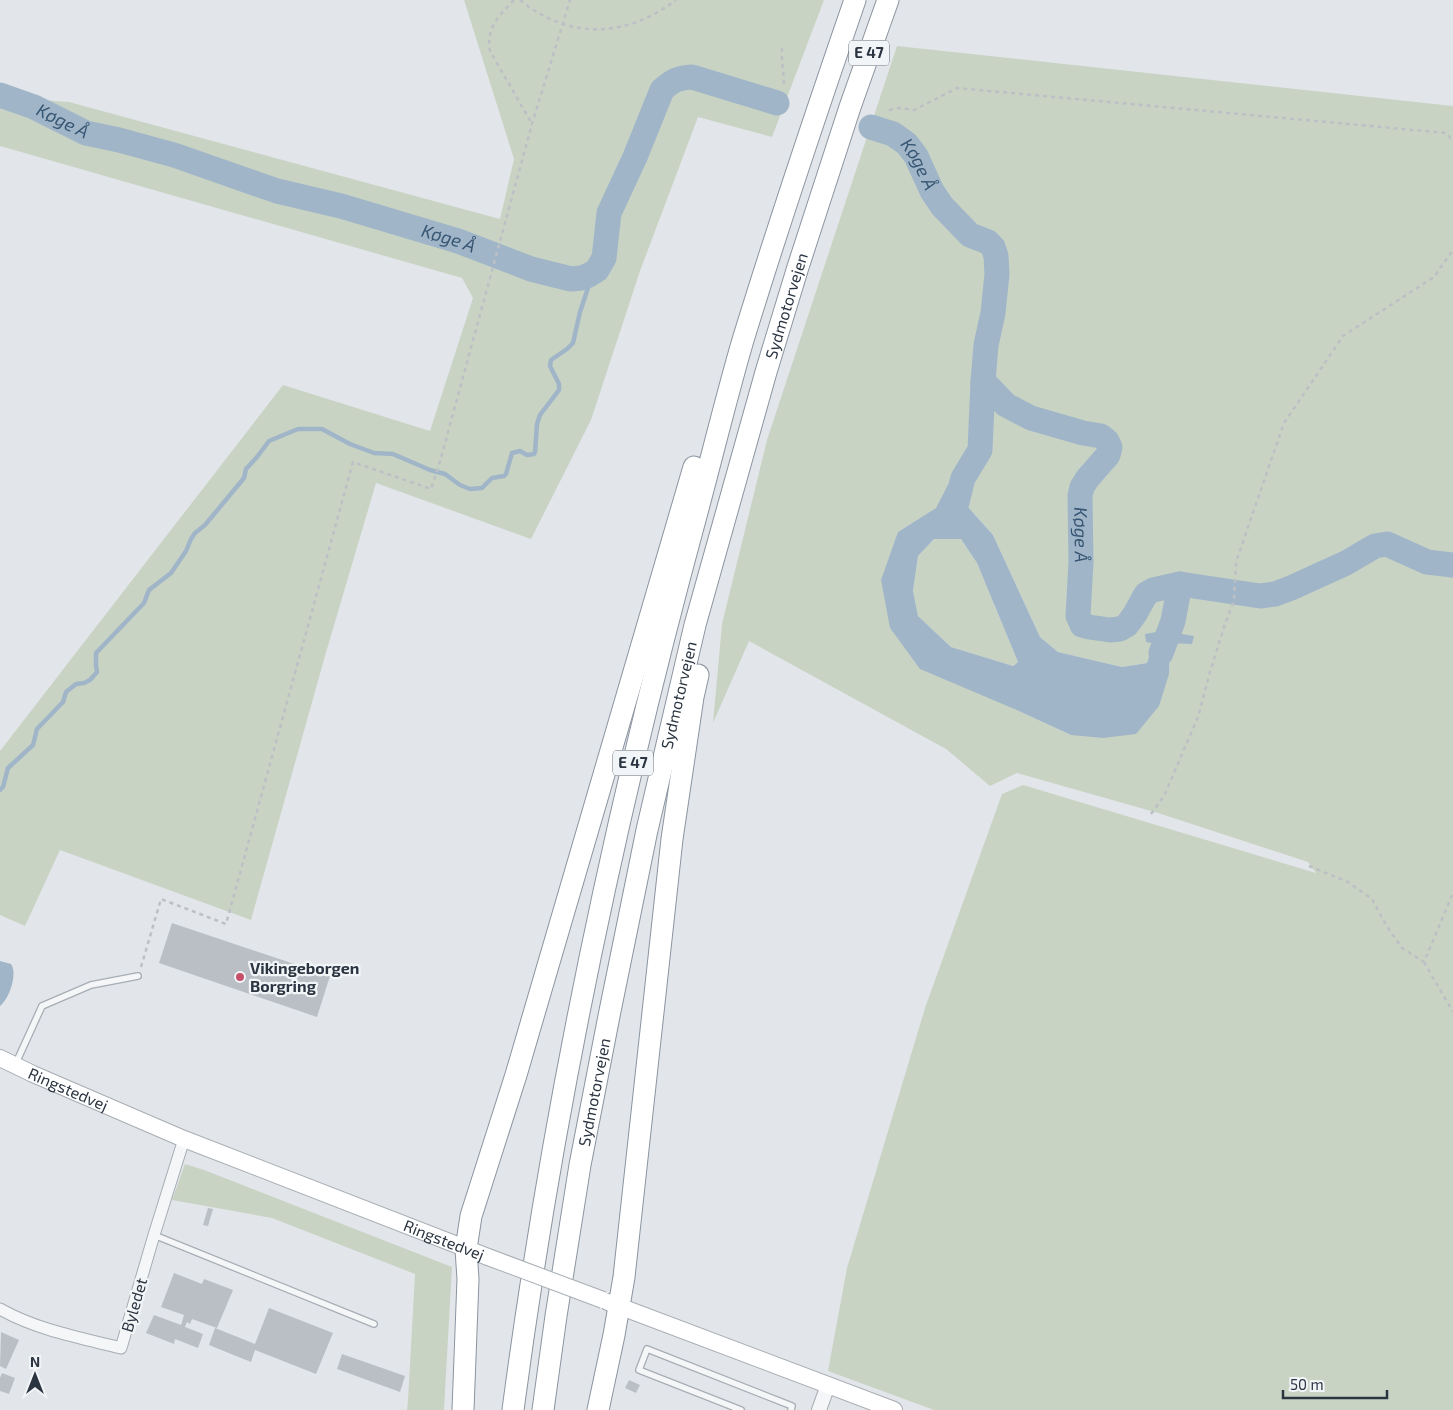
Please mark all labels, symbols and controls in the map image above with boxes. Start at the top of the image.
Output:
road number: E 47 [849,40,889,66]
water label: Køge Å [33,98,93,143]
water label: Køge Å [897,134,942,193]
water label: Køge Å [419,219,479,257]
street label: Sydmotorvejen [761,250,811,361]
water label: Køge Å [1070,507,1093,563]
street label: Sydmotorvejen [656,639,700,751]
road number: E 47 [613,750,653,776]
place label: Vikingeborgen Borgring [250,958,359,995]
marker: Vikingeborgen Borgring [234,971,246,983]
street label: Sydmotorvejen [574,1036,614,1148]
street label: Ringstedvej [26,1063,111,1115]
street label: Ringstedvej [401,1215,487,1265]
street label: Byledet [117,1276,150,1334]
north arrow [10,1350,60,1400]
text: N [30,1353,40,1370]
scale bar [1283,1368,1387,1400]
text: 50 m [1290,1375,1324,1393]

